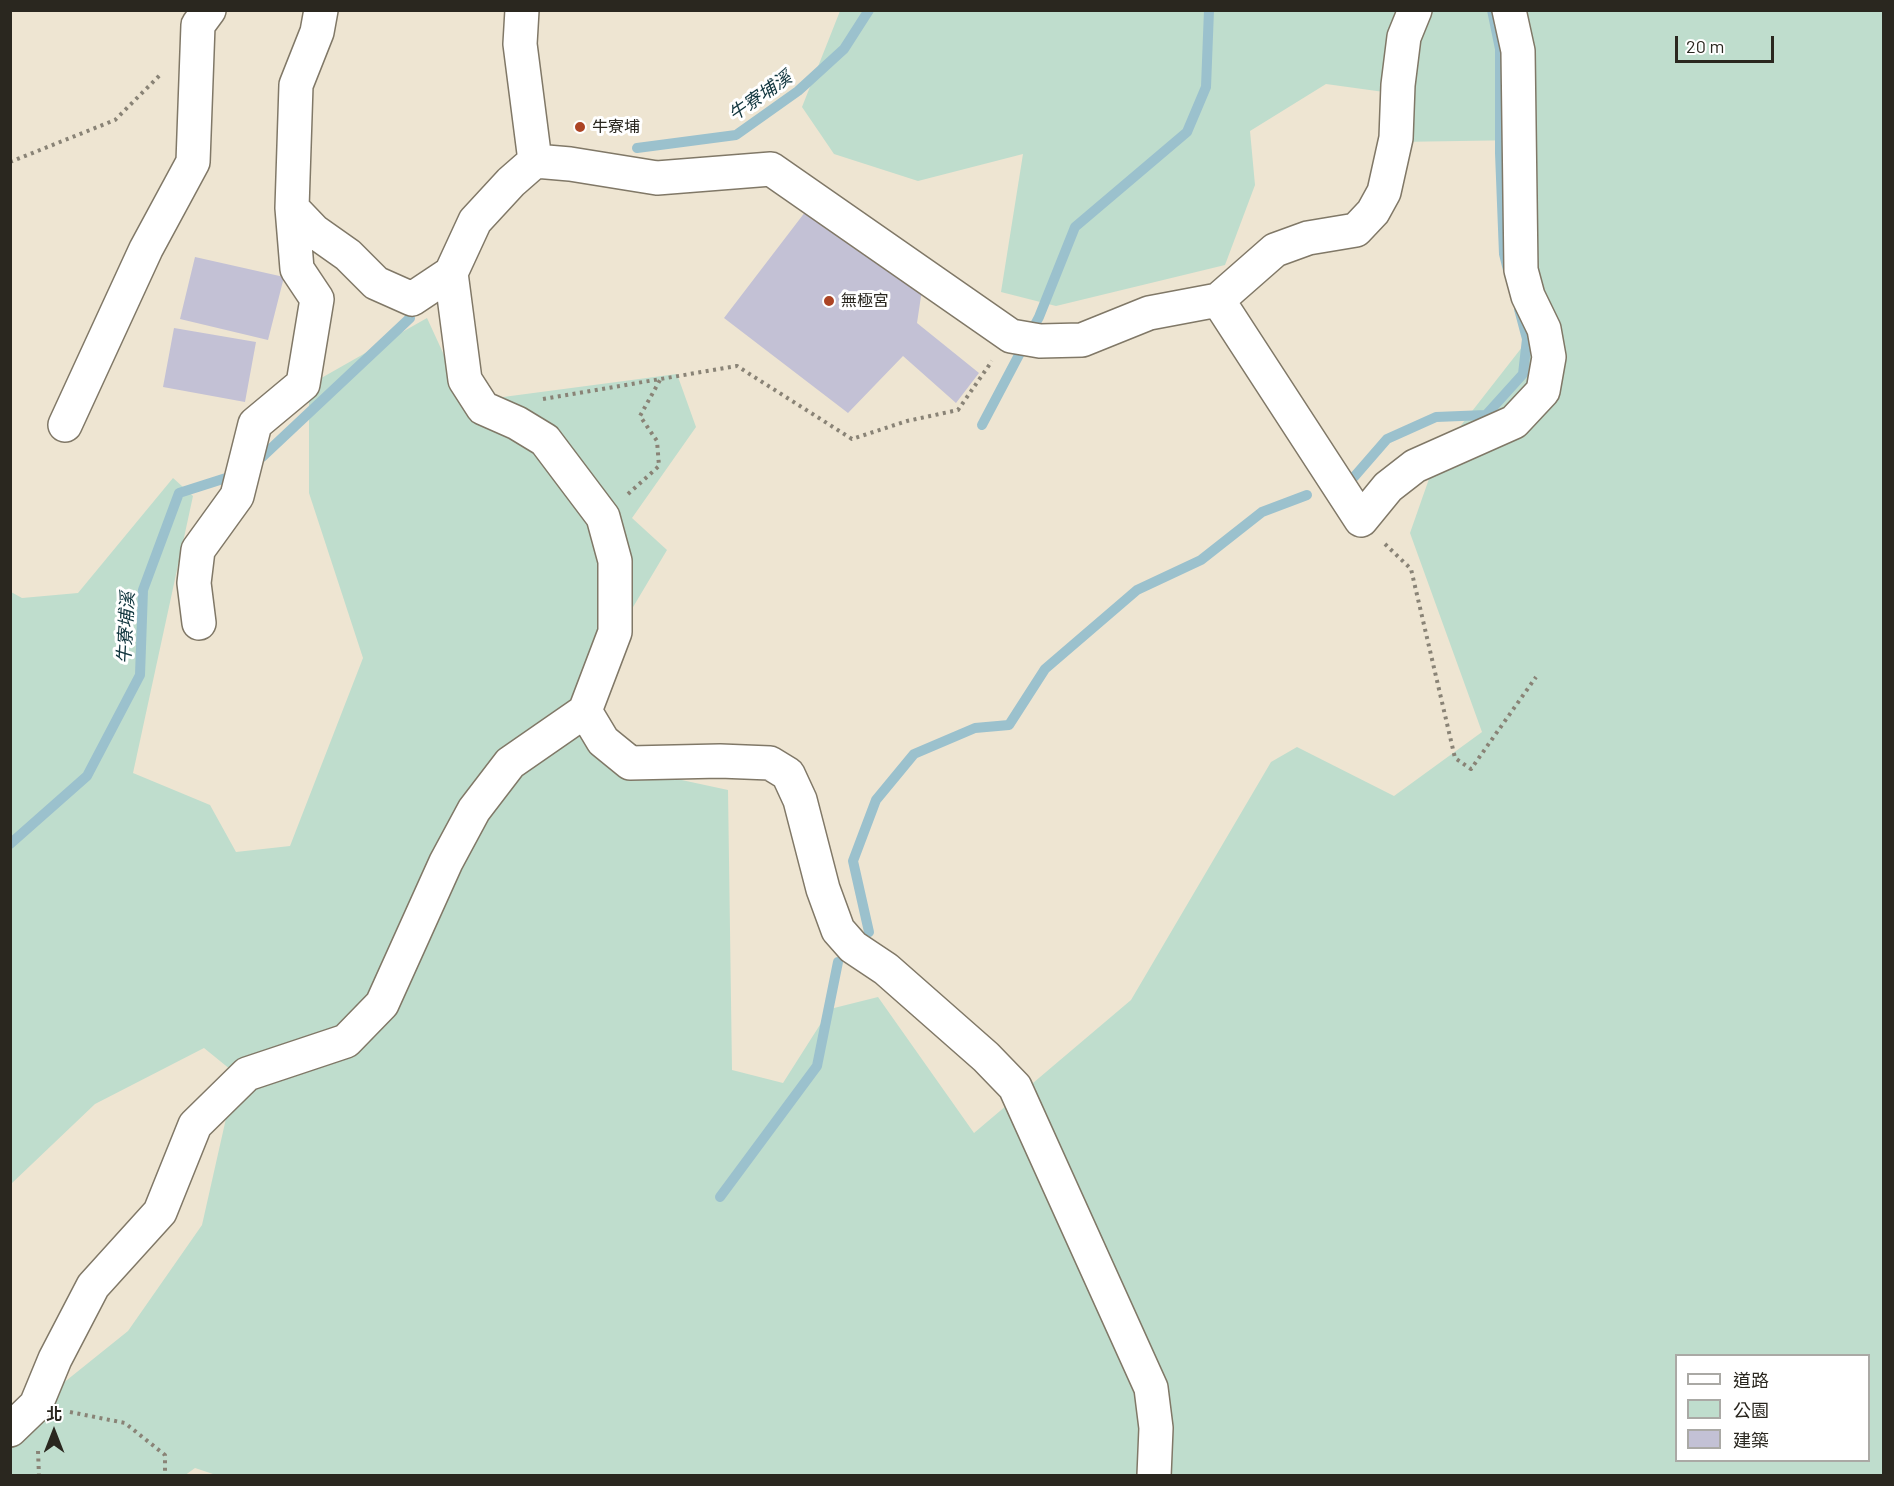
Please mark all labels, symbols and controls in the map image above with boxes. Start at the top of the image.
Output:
scale bar [1678,24,1777,62]
text: 20 m [1686,35,1724,57]
water label: 牛寮埔溪 [724,67,796,125]
place label: 牛寮埔 [592,117,640,137]
marker: 牛寮埔 [573,120,587,134]
place label: 無極宮 [841,291,889,311]
marker: 無極宮 [822,294,836,308]
water label: 牛寮埔溪 [113,591,139,665]
legend [1675,1354,1870,1462]
text: 道路 [1733,1369,1769,1391]
text: 公園 [1733,1399,1769,1421]
north arrow [24,1402,84,1462]
text: 北 [46,1404,62,1423]
text: 建築 [1733,1429,1769,1451]

